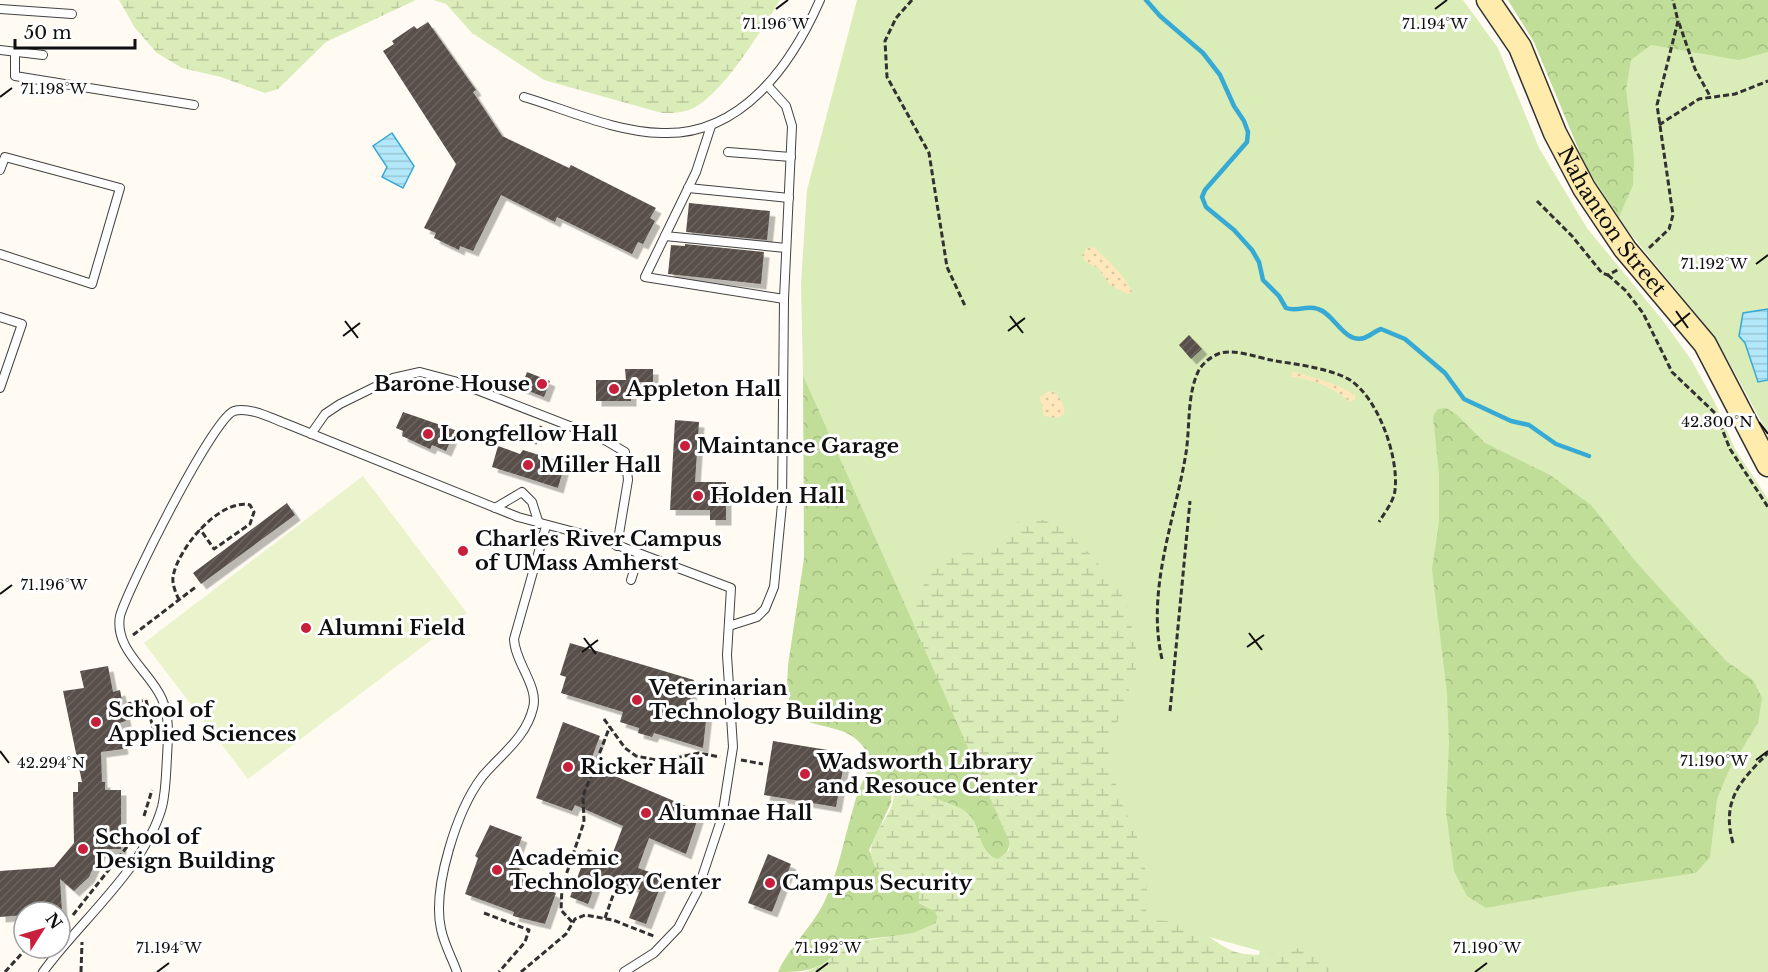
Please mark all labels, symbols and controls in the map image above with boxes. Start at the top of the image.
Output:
scale bar [15,12,135,50]
text: 71.196°W [742,14,810,33]
text: 71.194°W [1402,14,1468,33]
text: 50 m [24,22,72,44]
text: 71.198°W [21,79,88,98]
street label: Nahanton Street [1552,142,1672,301]
text: 71.192°W [1681,254,1748,273]
place label: Barone House [374,371,530,397]
place label: Appleton Hall [625,376,782,402]
marker: Barone House [535,377,549,391]
marker: Appleton Hall [607,382,621,396]
text: 42.300°N [1681,412,1753,431]
place label: Longfellow Hall [440,421,618,447]
marker: Longfellow Hall [421,427,435,441]
place label: Maintance Garage [697,433,899,459]
marker: Maintance Garage [678,439,692,453]
place label: Miller Hall [540,452,662,478]
marker: Miller Hall [521,458,535,472]
place label: Holden Hall [710,483,846,509]
marker: Holden Hall [691,489,705,503]
place label: Charles River Campus of UMass Amherst [475,526,722,576]
marker: Charles River Campus of UMass Amherst [456,544,470,558]
text: 71.196°W [20,575,88,594]
place label: Alumni Field [317,615,466,641]
marker: Alumni Field [299,621,313,635]
place label: Veterinarian Technology Building [648,675,884,725]
marker: Veterinarian Technology Building [630,693,644,707]
place label: School of Applied Sciences [107,697,297,747]
marker: School of Applied Sciences [89,715,103,729]
place label: Wadsworth Library and Resouce Center [816,749,1038,799]
text: 71.190°W [1680,751,1748,770]
text: 42.294°N [17,753,85,772]
place label: Ricker Hall [580,754,705,780]
marker: Ricker Hall [561,760,575,774]
marker: Wadsworth Library and Resouce Center [798,767,812,781]
place label: Alumnae Hall [657,800,813,826]
marker: Alumnae Hall [639,806,653,820]
place label: School of Design Building [95,824,276,874]
marker: School of Design Building [76,842,90,856]
place label: Academic Technology Center [508,845,722,895]
marker: Academic Technology Center [490,863,504,877]
place label: Campus Security [782,870,972,896]
marker: Campus Security [763,876,777,890]
north arrow [12,900,72,960]
text: N [41,909,66,933]
text: 71.194°W [136,938,202,957]
text: 71.192°W [795,938,862,957]
text: 71.190°W [1453,938,1521,957]

